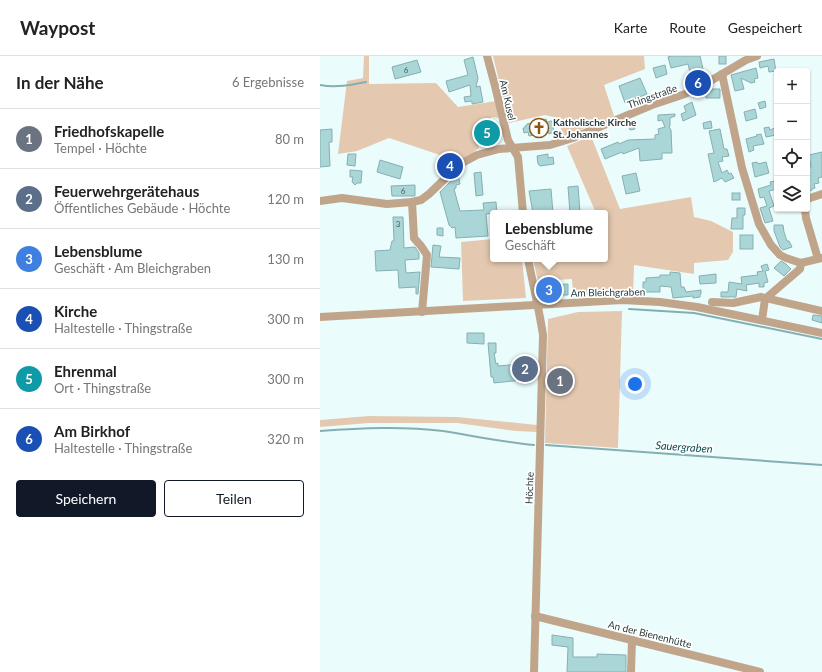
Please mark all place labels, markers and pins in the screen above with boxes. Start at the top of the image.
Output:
pin: 6 [685,68,711,98]
place label: Katholische Kirche St. Johannes [553,116,637,140]
church icon: Katholische Kirche St. Johannes [528,117,550,139]
pin: 5 [474,118,500,148]
pin: 4 [437,151,463,181]
pin: 3 [536,275,562,305]
pin: 2 [512,354,538,384]
pin: 1 [547,366,573,396]

